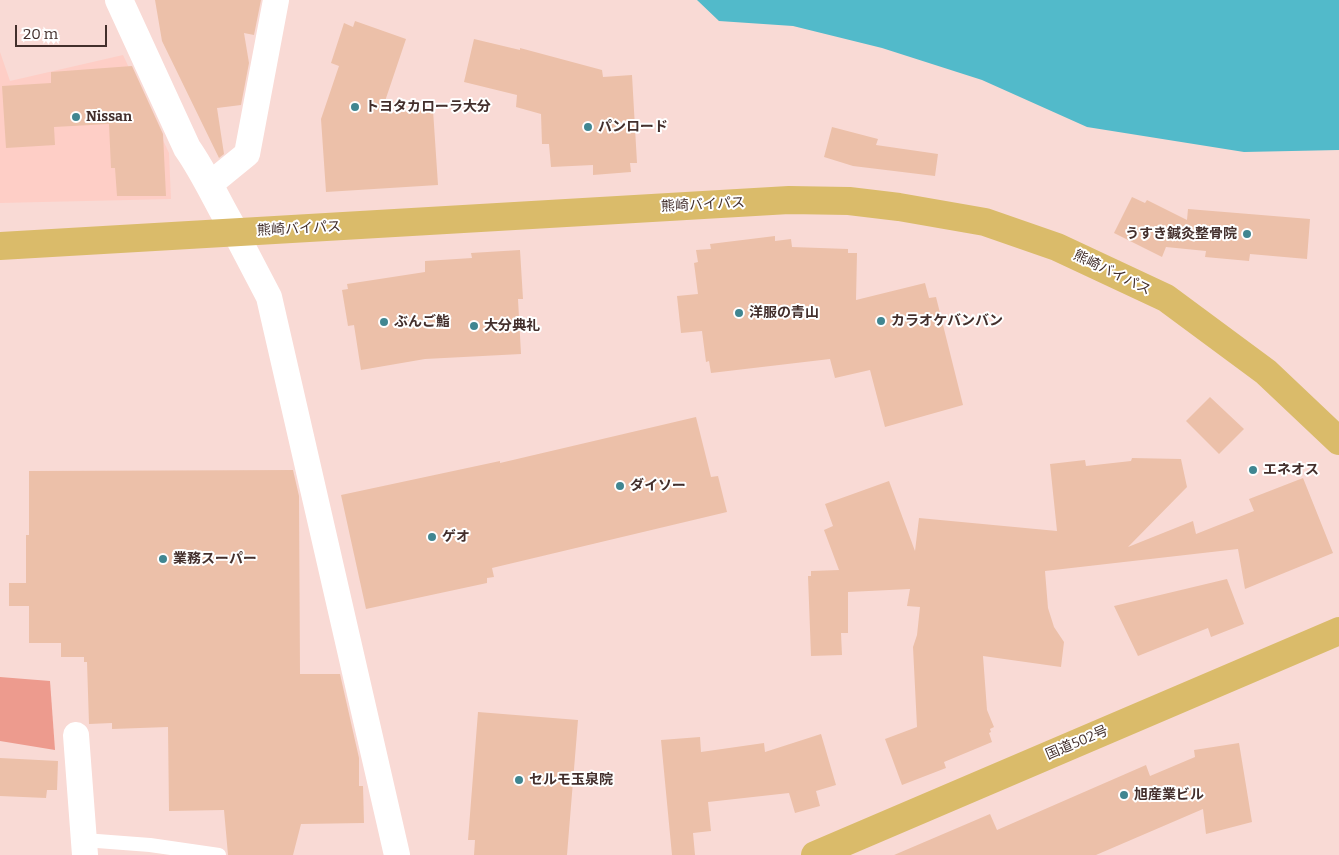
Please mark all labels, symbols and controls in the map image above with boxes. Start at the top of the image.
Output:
scale bar [18,15,110,47]
text: 20 m [23,25,58,43]
place label: トヨタカローラ大分 [365,99,491,115]
marker: トヨタカローラ大分 [349,101,361,113]
place label: Nissan [86,109,132,125]
marker: Nissan [70,111,82,123]
place label: パンロード [598,119,668,135]
marker: パンロード [582,121,594,133]
street label: 熊崎バイパス [661,194,745,216]
street label: 熊崎バイパス [257,218,341,240]
place label: うすき鍼灸整骨院 [1125,226,1237,242]
marker: うすき鍼灸整骨院 [1241,228,1253,240]
street label: 熊崎バイパス [1071,247,1153,299]
place label: 洋服の青山 [749,305,819,321]
marker: 洋服の青山 [733,307,745,319]
place label: カラオケバンバン [891,313,1003,329]
place label: ぶんご鮨 [394,314,450,330]
marker: カラオケバンバン [875,315,887,327]
marker: ぶんご鮨 [378,316,390,328]
place label: 大分典礼 [484,318,540,334]
marker: 大分典礼 [468,320,480,332]
place label: エネオス [1263,462,1319,478]
marker: エネオス [1247,464,1259,476]
place label: ダイソー [630,478,686,494]
marker: ダイソー [614,480,626,492]
place label: ゲオ [442,529,470,545]
marker: ゲオ [426,531,438,543]
place label: 業務スーパー [173,551,257,567]
marker: 業務スーパー [157,553,169,565]
street label: 国道502号 [1043,722,1111,764]
place label: セルモ玉泉院 [529,772,613,788]
marker: セルモ玉泉院 [513,774,525,786]
place label: 旭産業ビル [1134,787,1204,803]
marker: 旭産業ビル [1118,789,1130,801]

